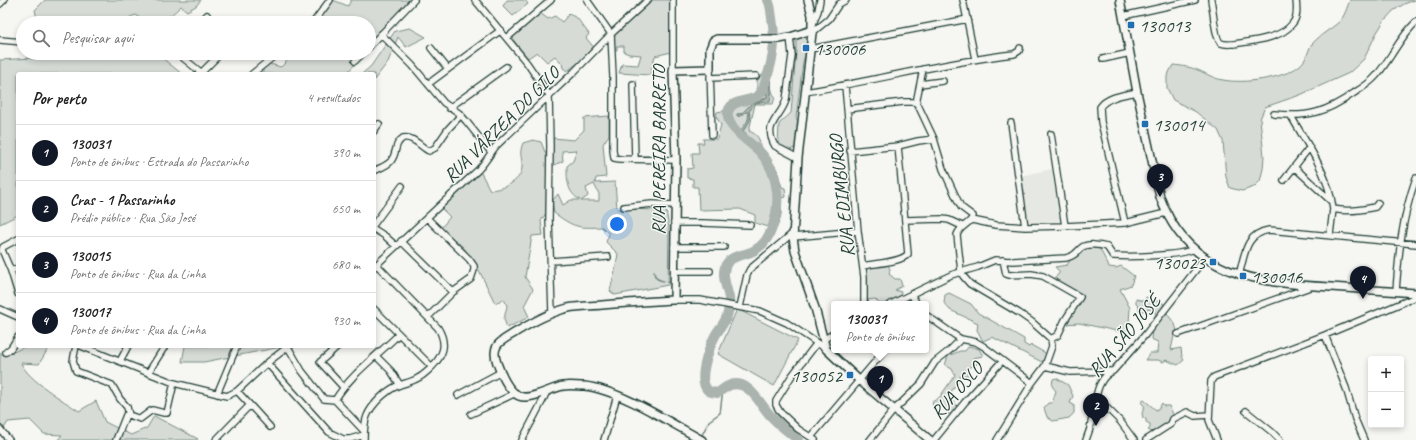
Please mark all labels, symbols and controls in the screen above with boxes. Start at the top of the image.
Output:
place label: 130013 [1139,14,1192,38]
search box [16,16,376,60]
marker: 130013 [1126,20,1136,30]
icon: search [30,27,52,49]
text: Pesquisar aqui [62,29,133,48]
place label: 130006 [814,37,867,61]
marker: 130006 [801,43,811,53]
street label: RUA VÁRZEA DO GILO [439,60,566,188]
street label: RUA PEREIRA BARRETO [647,63,671,235]
text: Por perto [32,88,86,109]
text: 4 resultados [307,90,360,106]
place label: 130014 [1153,113,1207,137]
marker: 130014 [1140,119,1150,129]
street label: RUA EDIMBURGO [823,131,860,258]
text: 130031 [70,135,111,154]
text: 1 [42,145,48,161]
text: 390 m [332,145,360,161]
text: Ponto de ônibus · Estrada do Passarinho [70,154,248,170]
pin: 3 [1147,164,1173,197]
text: Cras - 1 Passarinho [70,191,174,210]
text: 2 [42,201,48,217]
text: 650 m [332,201,360,217]
text: Prédio público · Rua São José [70,210,195,226]
your location [607,214,627,234]
text: 130015 [70,247,110,266]
place label: 130023 [1154,251,1206,275]
text: 3 [42,257,48,273]
text: 680 m [332,257,360,273]
marker: 130023 [1208,257,1218,267]
place label: 130016 [1251,265,1304,289]
text: Ponto de ônibus · Rua da Linha [70,266,206,282]
pin: 4 [1350,266,1376,299]
marker: 130016 [1238,271,1248,281]
street label: RUA SÃO JOSÉ [1083,287,1168,382]
popup [831,301,929,353]
text: 130017 [70,303,110,322]
text: 130031 [846,310,886,329]
text: 4 [42,313,48,329]
text: 930 m [332,313,360,329]
text: Ponto de ônibus · Rua da Linha [70,322,206,338]
text: Ponto de ônibus [846,329,914,345]
street label: RUA OSLO [925,355,990,424]
map controls [1368,356,1404,428]
button: + [1368,356,1404,392]
place label: 130052 [791,364,843,388]
pin: 1 [867,366,893,399]
marker: 130052 [845,370,855,380]
button: − [1368,392,1404,428]
pin: 2 [1083,393,1109,426]

